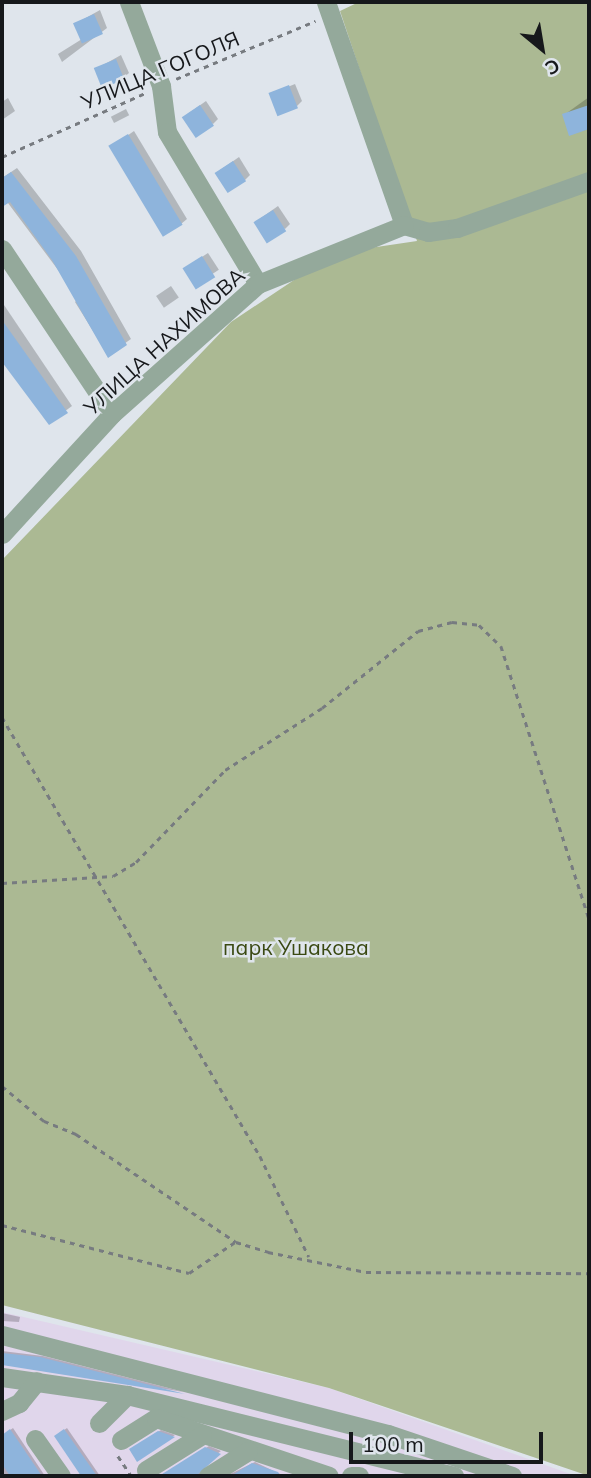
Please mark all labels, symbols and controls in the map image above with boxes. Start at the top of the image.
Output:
north arrow [507,14,577,84]
street label: УЛИЦА ГОГОЛЯ [77,25,243,115]
text: С [541,54,564,81]
street label: УЛИЦА НАХИМОВА [78,262,250,420]
park label: парк Ушакова [223,934,369,960]
scale bar [353,1418,547,1462]
text: 100 m [362,1431,424,1457]

